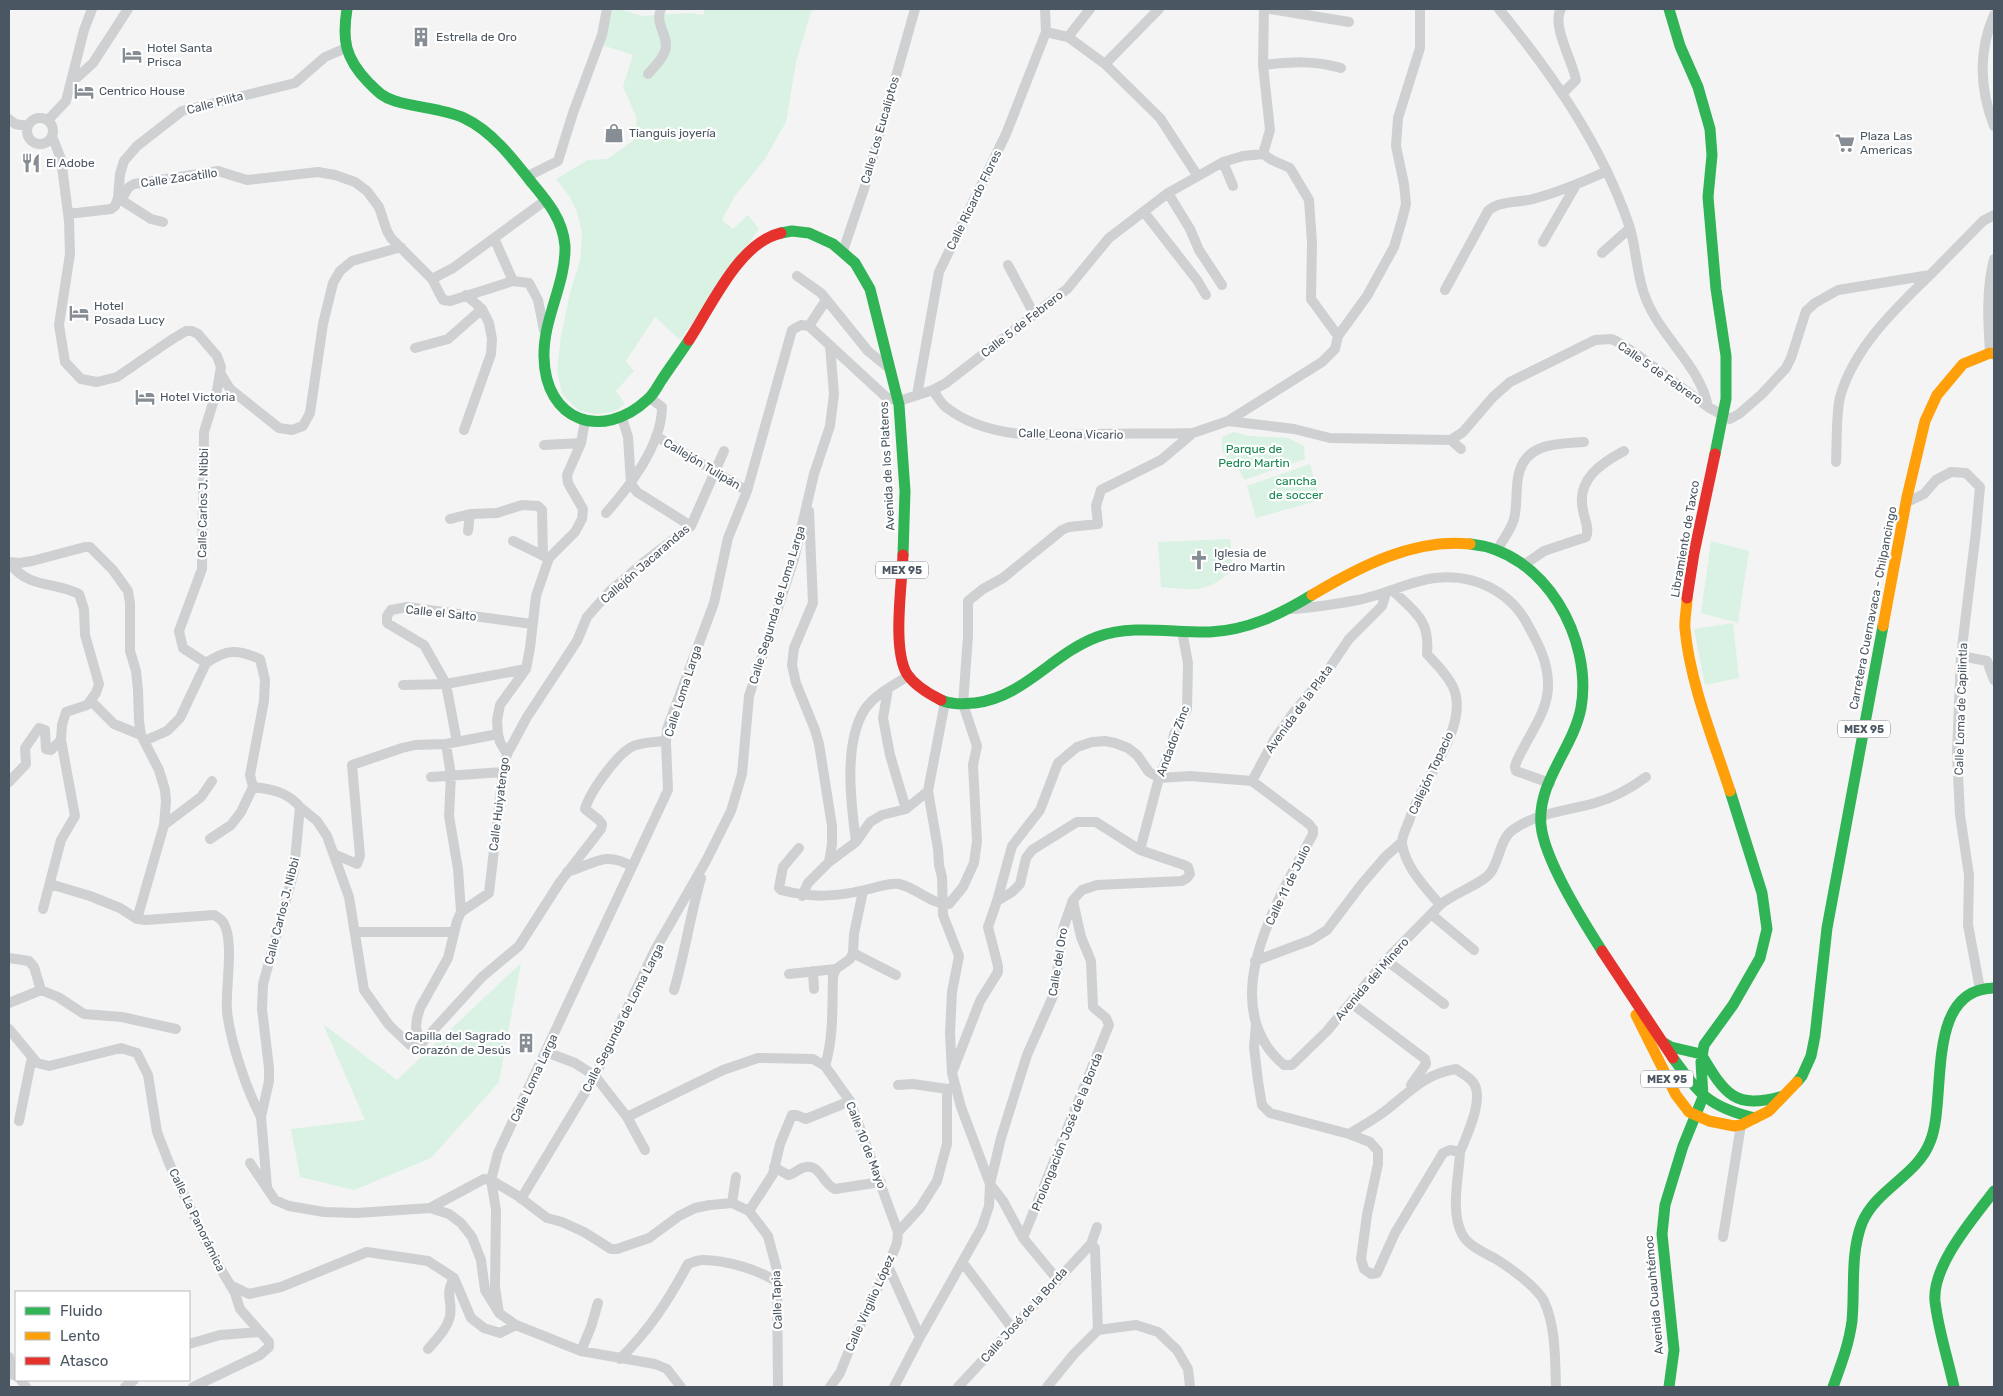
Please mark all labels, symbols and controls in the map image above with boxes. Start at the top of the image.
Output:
building icon: Estrella de Oro [410,26,432,48]
place label: Estrella de Oro [436,30,517,44]
place label: Hotel Santa Prisca [147,41,212,69]
hotel icon: Hotel Santa Prisca [121,44,143,66]
street label: Calle Los Eucaliptos [858,75,902,185]
hotel icon: Centrico House [73,80,95,102]
place label: Centrico House [99,84,185,98]
street label: Calle Pilita [185,89,245,117]
shop icon: Tianguis joyería [603,122,625,144]
place label: Tianguis joyería [629,126,716,140]
place label: Plaza Las Americas [1860,129,1912,157]
supermarket icon: Plaza Las Americas [1834,132,1856,154]
street label: Calle Ricardo Flores [944,148,1004,252]
restaurant icon: El Adobe [20,152,42,174]
place label: El Adobe [46,156,95,170]
street label: Calle Zacatillo [140,166,218,190]
street label: Calle 5 de Febrero [978,288,1066,360]
place label: Hotel Posada Lucy [94,299,165,327]
hotel icon: Hotel Posada Lucy [68,302,90,324]
street label: Calle 5 de Febrero [1615,339,1705,408]
hotel icon: Hotel Victoria [134,386,156,408]
place label: Hotel Victoria [160,390,235,404]
street label: Avenida de los Plateros [877,401,897,531]
street label: Calle Leona Vicario [1018,426,1124,442]
street label: Callejón Tulipán [661,436,743,492]
park label: Parque de Pedro Martin [1218,442,1290,470]
street label: Calle Carlos J. Nibbi [195,448,211,558]
park label: cancha de soccer [1269,474,1324,502]
street label: Libramiento de Taxco [1668,479,1702,599]
street label: Carretera Cuernavaca - Chilpancingo [1846,505,1900,711]
street label: Callejón Jacarandas [598,522,692,606]
street label: Calle Segunda de Loma Larga [746,524,808,686]
place label: Iglesia de Pedro Martin [1214,546,1285,574]
church icon: Iglesia de Pedro Martin [1188,549,1210,571]
road number: MEX 95 [876,562,928,578]
street label: Calle el Salto [405,602,477,624]
street label: Calle Loma Larga [662,643,704,739]
street label: Calle Loma de Capilintla [1952,643,1970,775]
street label: Avenida de la Plata [1262,662,1336,756]
street label: Andador Zinc [1154,703,1192,778]
road number: MEX 95 [1838,721,1890,738]
street label: Callejón Topacio [1406,729,1456,817]
street label: Calle Huiyatengo [486,756,512,852]
street label: Calle 11 de Julio [1263,842,1314,927]
street label: Calle Carlos J. Nibbi [262,856,302,966]
street label: Calle del Oro [1046,927,1070,997]
street label: Avenida del Minero [1332,935,1412,1023]
street label: Calle Segunda de Loma Larga [579,941,667,1095]
place label: Capilla del Sagrado Corazón de Jesús [405,1029,511,1057]
street label: Calle Loma Larga [507,1032,561,1124]
building icon: Capilla del Sagrado Corazón de Jesús [515,1032,537,1054]
street label: Prolongación José de la Borda [1029,1051,1105,1213]
road number: MEX 95 [1641,1070,1693,1088]
street label: Calle 10 de Mayo [843,1100,889,1191]
street label: Calle La Panorámica [166,1166,228,1274]
street label: Avenida Cuauhtémoc [1642,1234,1666,1355]
street label: Calle Virgilio López [842,1253,898,1353]
street label: Calle José de la Borda [978,1265,1070,1365]
street label: Calle Tapia [769,1270,785,1330]
legend [15,1291,190,1381]
text: Fluido [60,1302,103,1320]
text: Lento [60,1327,100,1345]
text: Atasco [60,1352,108,1370]

